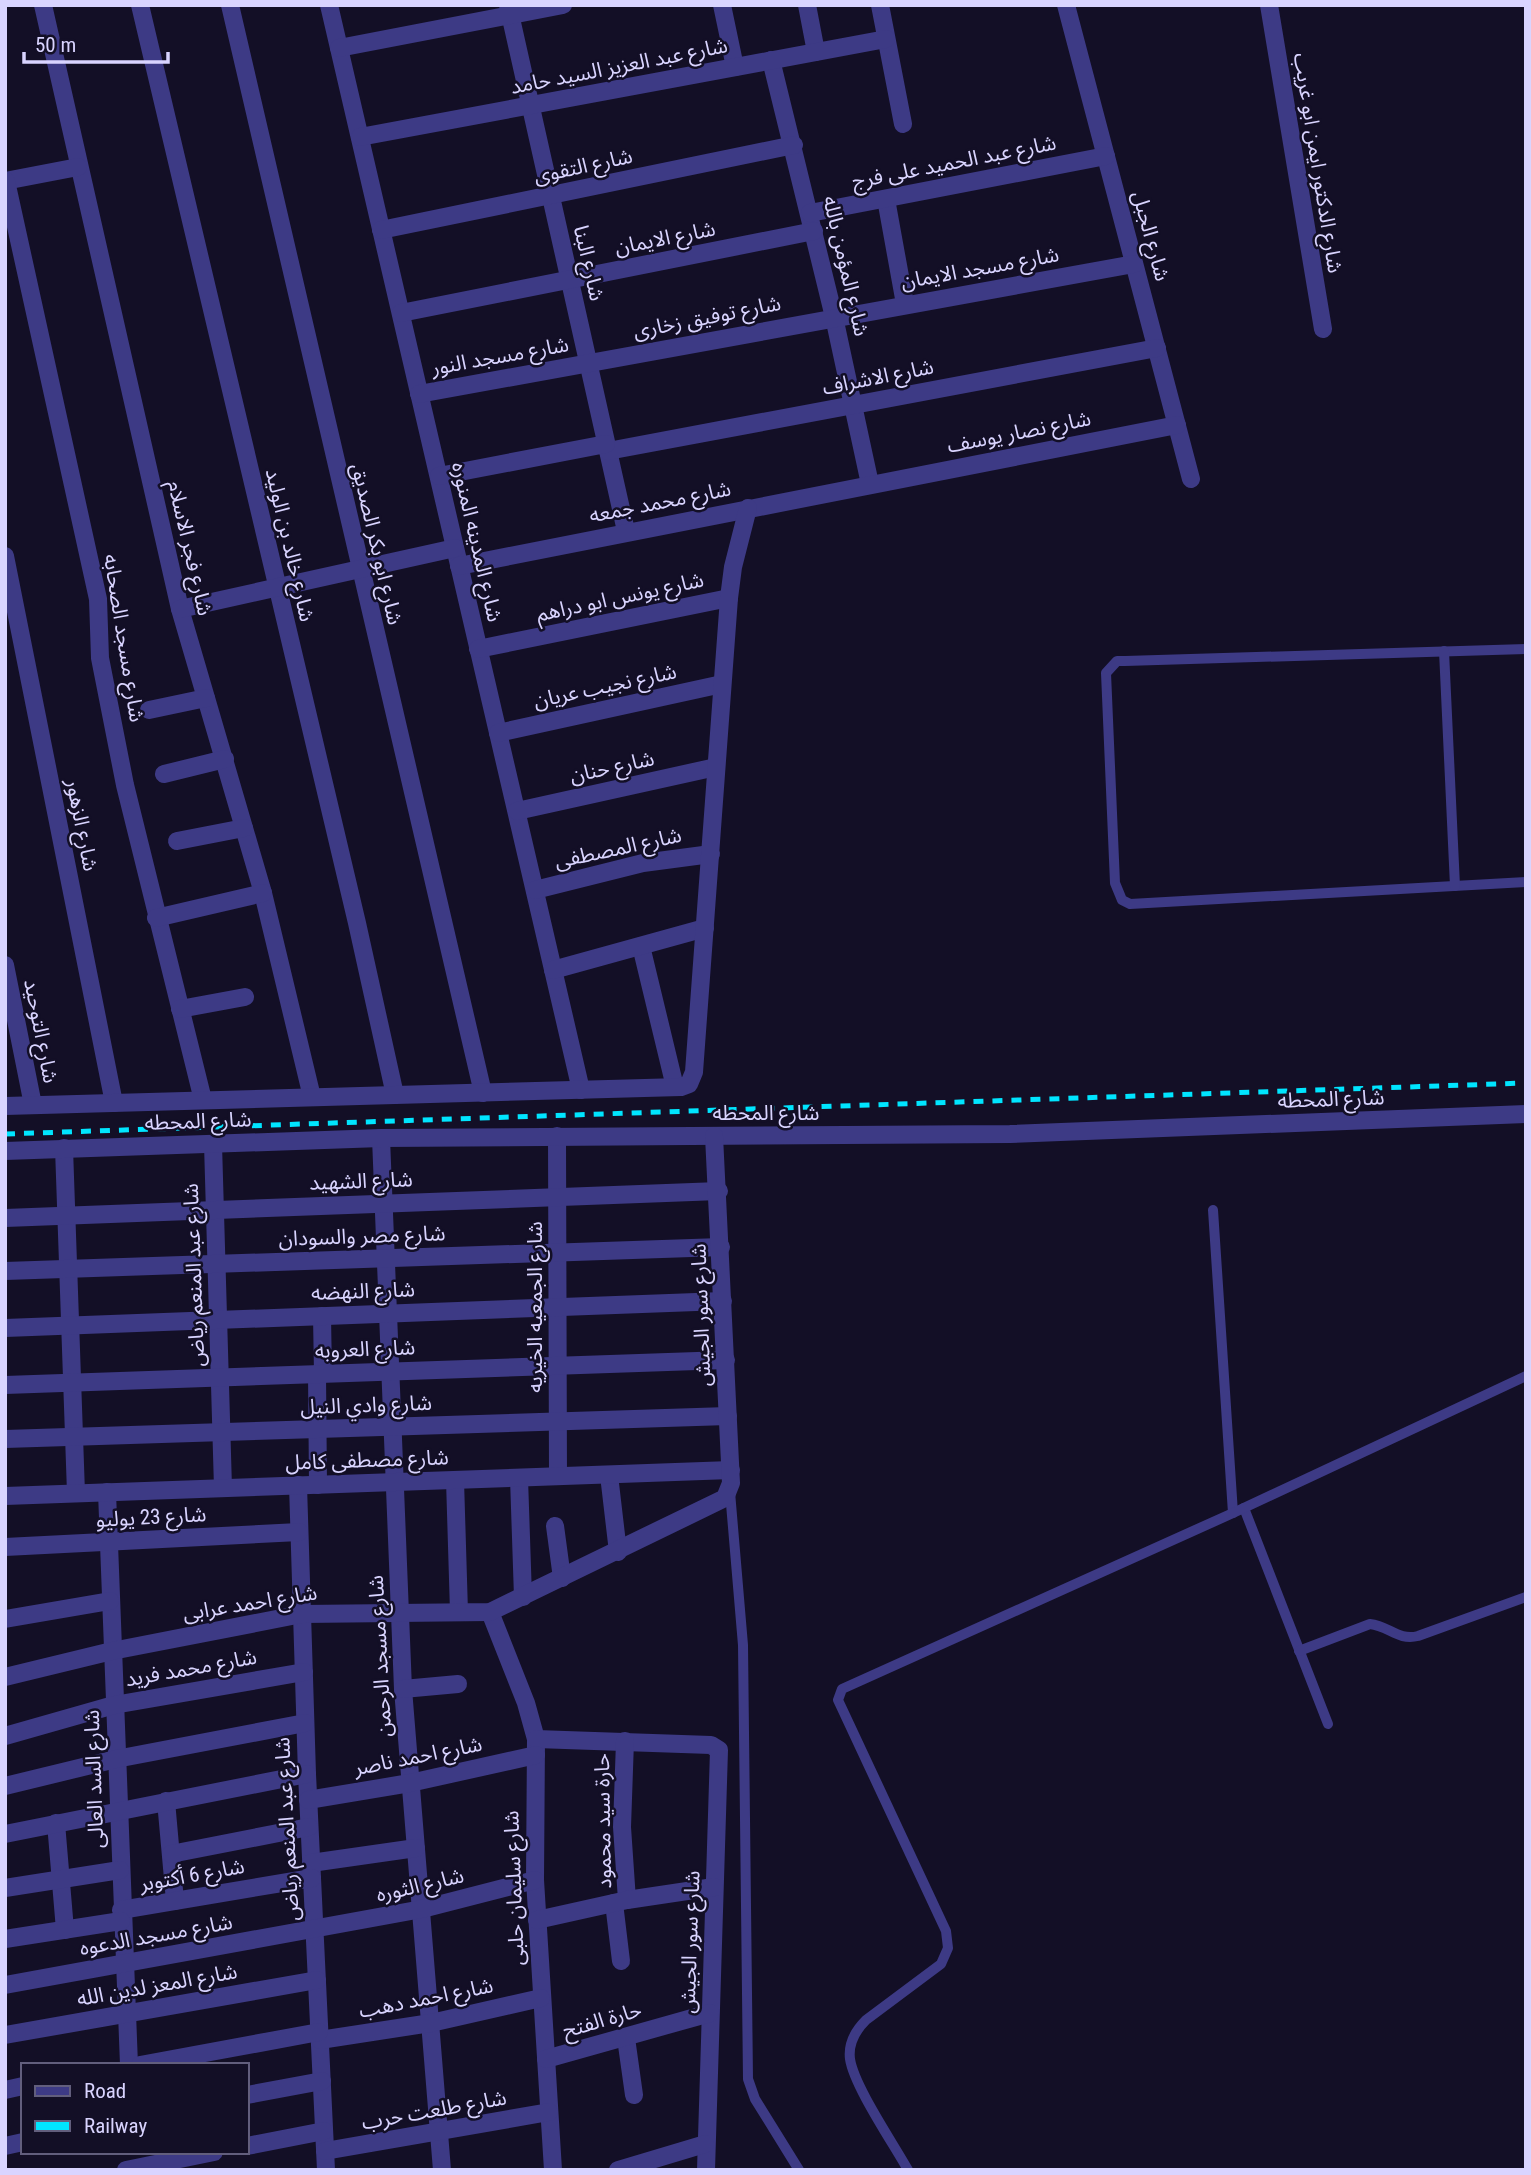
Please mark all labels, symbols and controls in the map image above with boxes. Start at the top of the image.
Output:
scale bar [24,21,168,65]
text: 50 m [35,33,76,57]
street label: شارع عبد العزيز السيد حامد [508,33,730,102]
street label: شارع الدكتور ايمن ابو غريب [1286,51,1347,275]
street label: شارع عبد الحميد على فرج [850,130,1059,197]
street label: شارع التقوى [531,144,635,191]
street label: شارع الجبل [1125,188,1175,284]
street label: شارع المؤمن بالله [815,194,874,339]
street label: شارع الايمان [613,216,718,262]
street label: شارع البنا [566,223,609,304]
street label: شارع مسجد الايمان [899,242,1061,297]
street label: شارع توفيق زخارى [631,291,783,346]
street label: شارع مسجد النور [428,332,571,383]
street label: شارع الاشراف [820,354,936,402]
street label: شارع نصار يوسف [945,406,1093,461]
street label: شارع المدينه المنوره [444,460,507,625]
street label: شارع ابو بكر الصديق [344,461,407,628]
street label: شارع خالد بن الوليد [258,466,319,625]
street label: شارع محمد جمعه [587,476,734,530]
street label: شارع فجر الاسلام [159,478,217,619]
street label: شارع مسجد الصحابه [96,552,149,724]
street label: شارع يونس ابو دراهم [534,568,707,629]
street label: شارع نجيب عريان [531,659,679,716]
street label: شارع حنان [568,746,657,791]
street label: شارع الزهور [58,776,103,874]
street label: شارع المصطفى [552,823,684,876]
street label: شارع التوحيد [16,977,63,1086]
street label: شارع المحطه [1277,1085,1385,1116]
street label: شارع المحطه [713,1101,819,1128]
street label: شارع المحطه [144,1107,252,1138]
street label: شارع الشهيد [309,1167,413,1198]
street label: شارع عبد المنعم رياض [179,1183,212,1367]
street label: شارع مصر والسودان [278,1221,446,1254]
street label: شارع الجمعيه الخيريه [523,1221,550,1393]
street label: شارع سور الجيش [687,1243,718,1387]
street label: شارع النهضه [311,1277,416,1308]
street label: شارع العروبه [314,1335,416,1366]
street label: شارع وادي النيل [300,1391,432,1423]
street label: شارع مصطفى كامل [285,1445,449,1478]
street label: شارع 23 يوليو [95,1502,207,1535]
street label: شارع مسجد الرحمن [364,1574,399,1737]
street label: شارع احمد عرابى [181,1581,319,1628]
street label: شارع محمد فريد [124,1645,259,1694]
street label: شارع السد العالى [80,1709,111,1849]
street label: شارع احمد ناصر [351,1732,485,1783]
street label: شارع عبد المنعم رياض [270,1736,307,1921]
street label: حارة سيد محمود [590,1753,616,1889]
street label: شارع سليمان حلبى [499,1810,532,1966]
street label: شارع 6 أكتوبر [137,1853,247,1899]
street label: شارع الثوره [374,1863,467,1910]
street label: شارع سور الجيش [676,1870,707,2014]
street label: شارع مسجد الدعوه [78,1910,235,1963]
street label: شارع المعز لدين الله [75,1959,240,2014]
street label: شارع احمد دهب [357,1973,496,2026]
street label: حارة الفتح [560,1997,645,2046]
legend [21,2063,248,2154]
text: Road [84,2079,126,2103]
street label: شارع طلعت حرب [360,2085,509,2137]
text: Railway [84,2114,147,2138]

